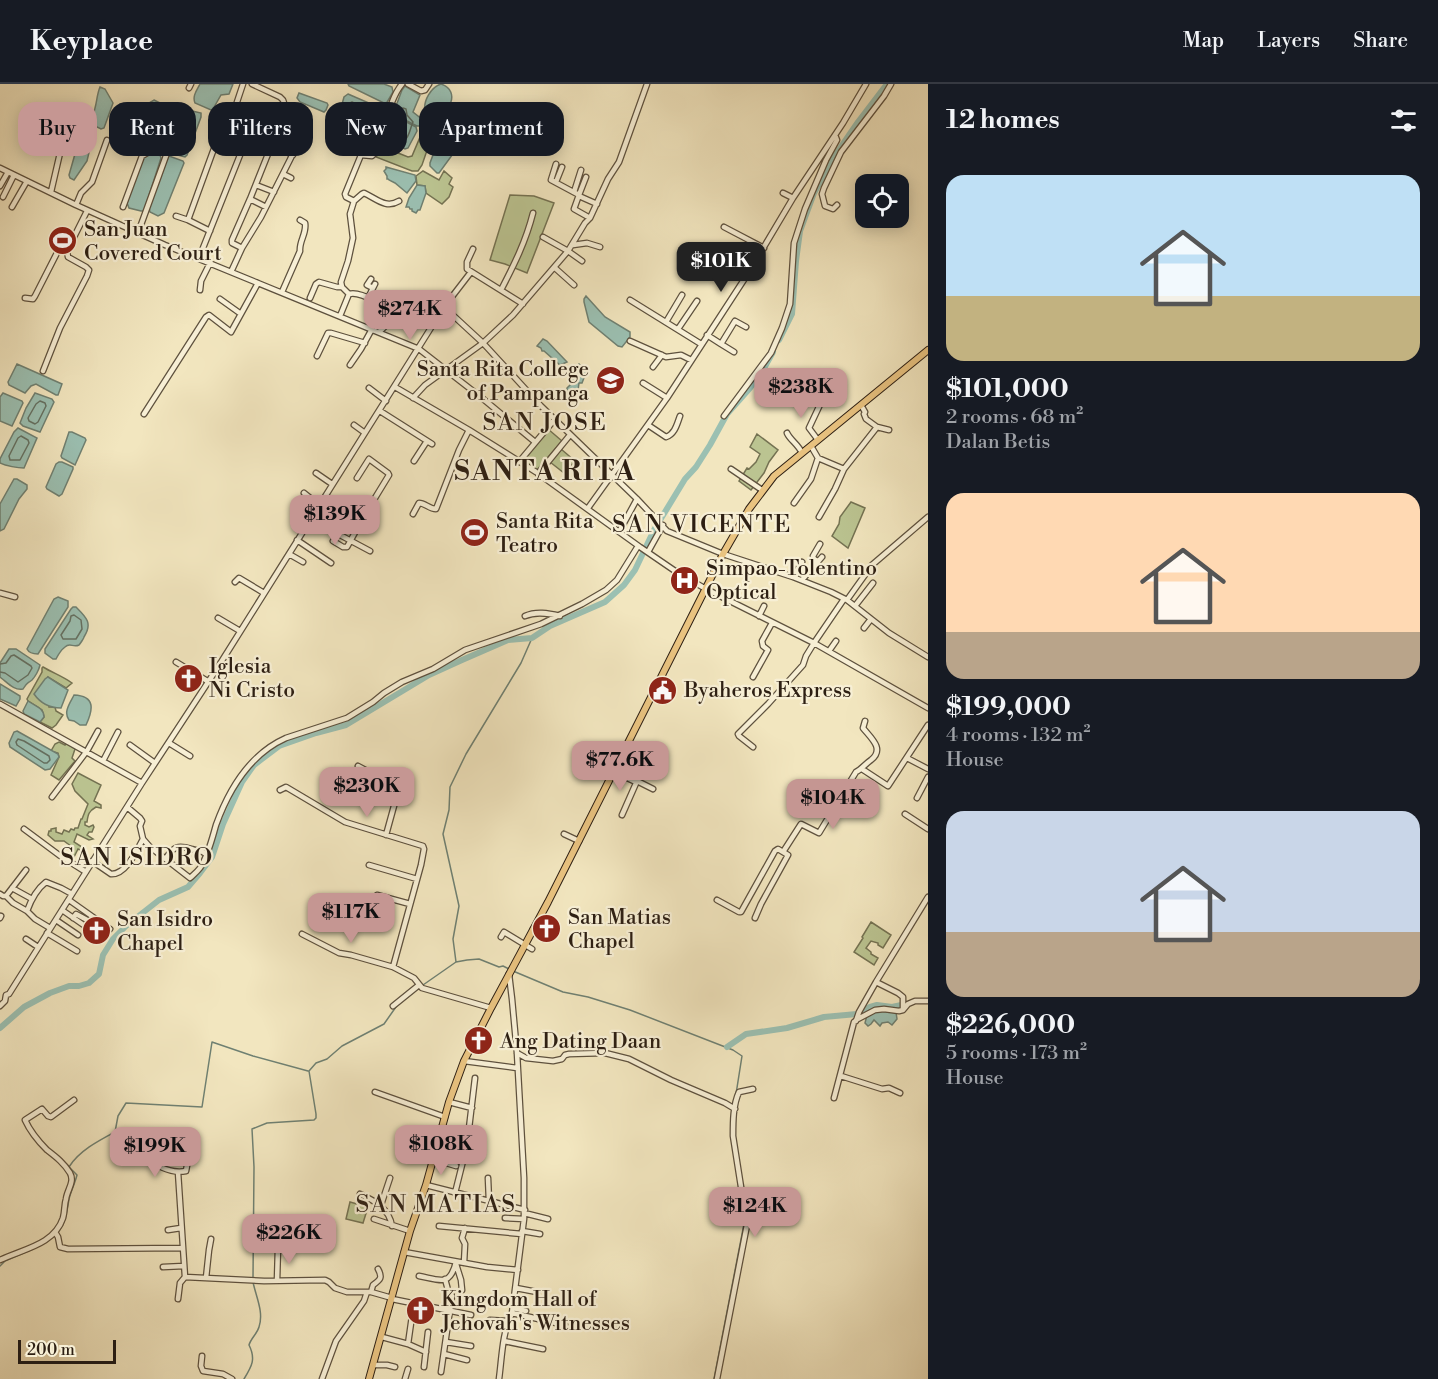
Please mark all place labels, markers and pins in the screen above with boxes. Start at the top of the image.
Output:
place label: San Juan Covered Court [84,217,222,267]
sports icon: San Juan Covered Court [47,225,79,257]
pin: $101K [679,242,763,293]
pin: $274K [368,290,452,341]
place label: Santa Rita College of Pampanga [417,357,589,407]
school or university icon: Santa Rita College of Pampanga [594,365,626,397]
pin: $238K [759,368,843,419]
pin: $139K [293,495,377,546]
place label: Santa Rita Teatro [496,509,594,559]
sports icon: Santa Rita Teatro [459,517,491,549]
place label: Simpao-Tolentino Optical [706,556,877,606]
hospital icon: Simpao-Tolentino Optical [669,564,701,596]
place label: Iglesia Ni Cristo [209,654,295,704]
church icon: Iglesia Ni Cristo [172,662,204,694]
public building icon: Byaheros Express [647,674,679,706]
place label: Byaheros Express [683,678,851,704]
pin: $77.6K [571,741,669,792]
pin: $230K [325,767,409,818]
pin: $104K [791,779,875,830]
pin: $117K [309,893,393,944]
place label: San Matias Chapel [568,905,671,955]
place label: San Isidro Chapel [117,907,213,957]
church icon: San Matias Chapel [531,913,563,945]
church icon: San Isidro Chapel [80,915,112,947]
church icon: Ang Dating Daan [463,1025,495,1057]
place label: Ang Dating Daan [499,1029,662,1055]
pin: $108K [399,1125,483,1176]
pin: $199K [113,1127,197,1178]
pin: $124K [713,1187,797,1238]
pin: $226K [247,1214,331,1265]
place label: Kingdom Hall of Jehovah's Witnesses [440,1287,630,1337]
church icon: Kingdom Hall of Jehovah's Witnesses [404,1295,436,1327]

